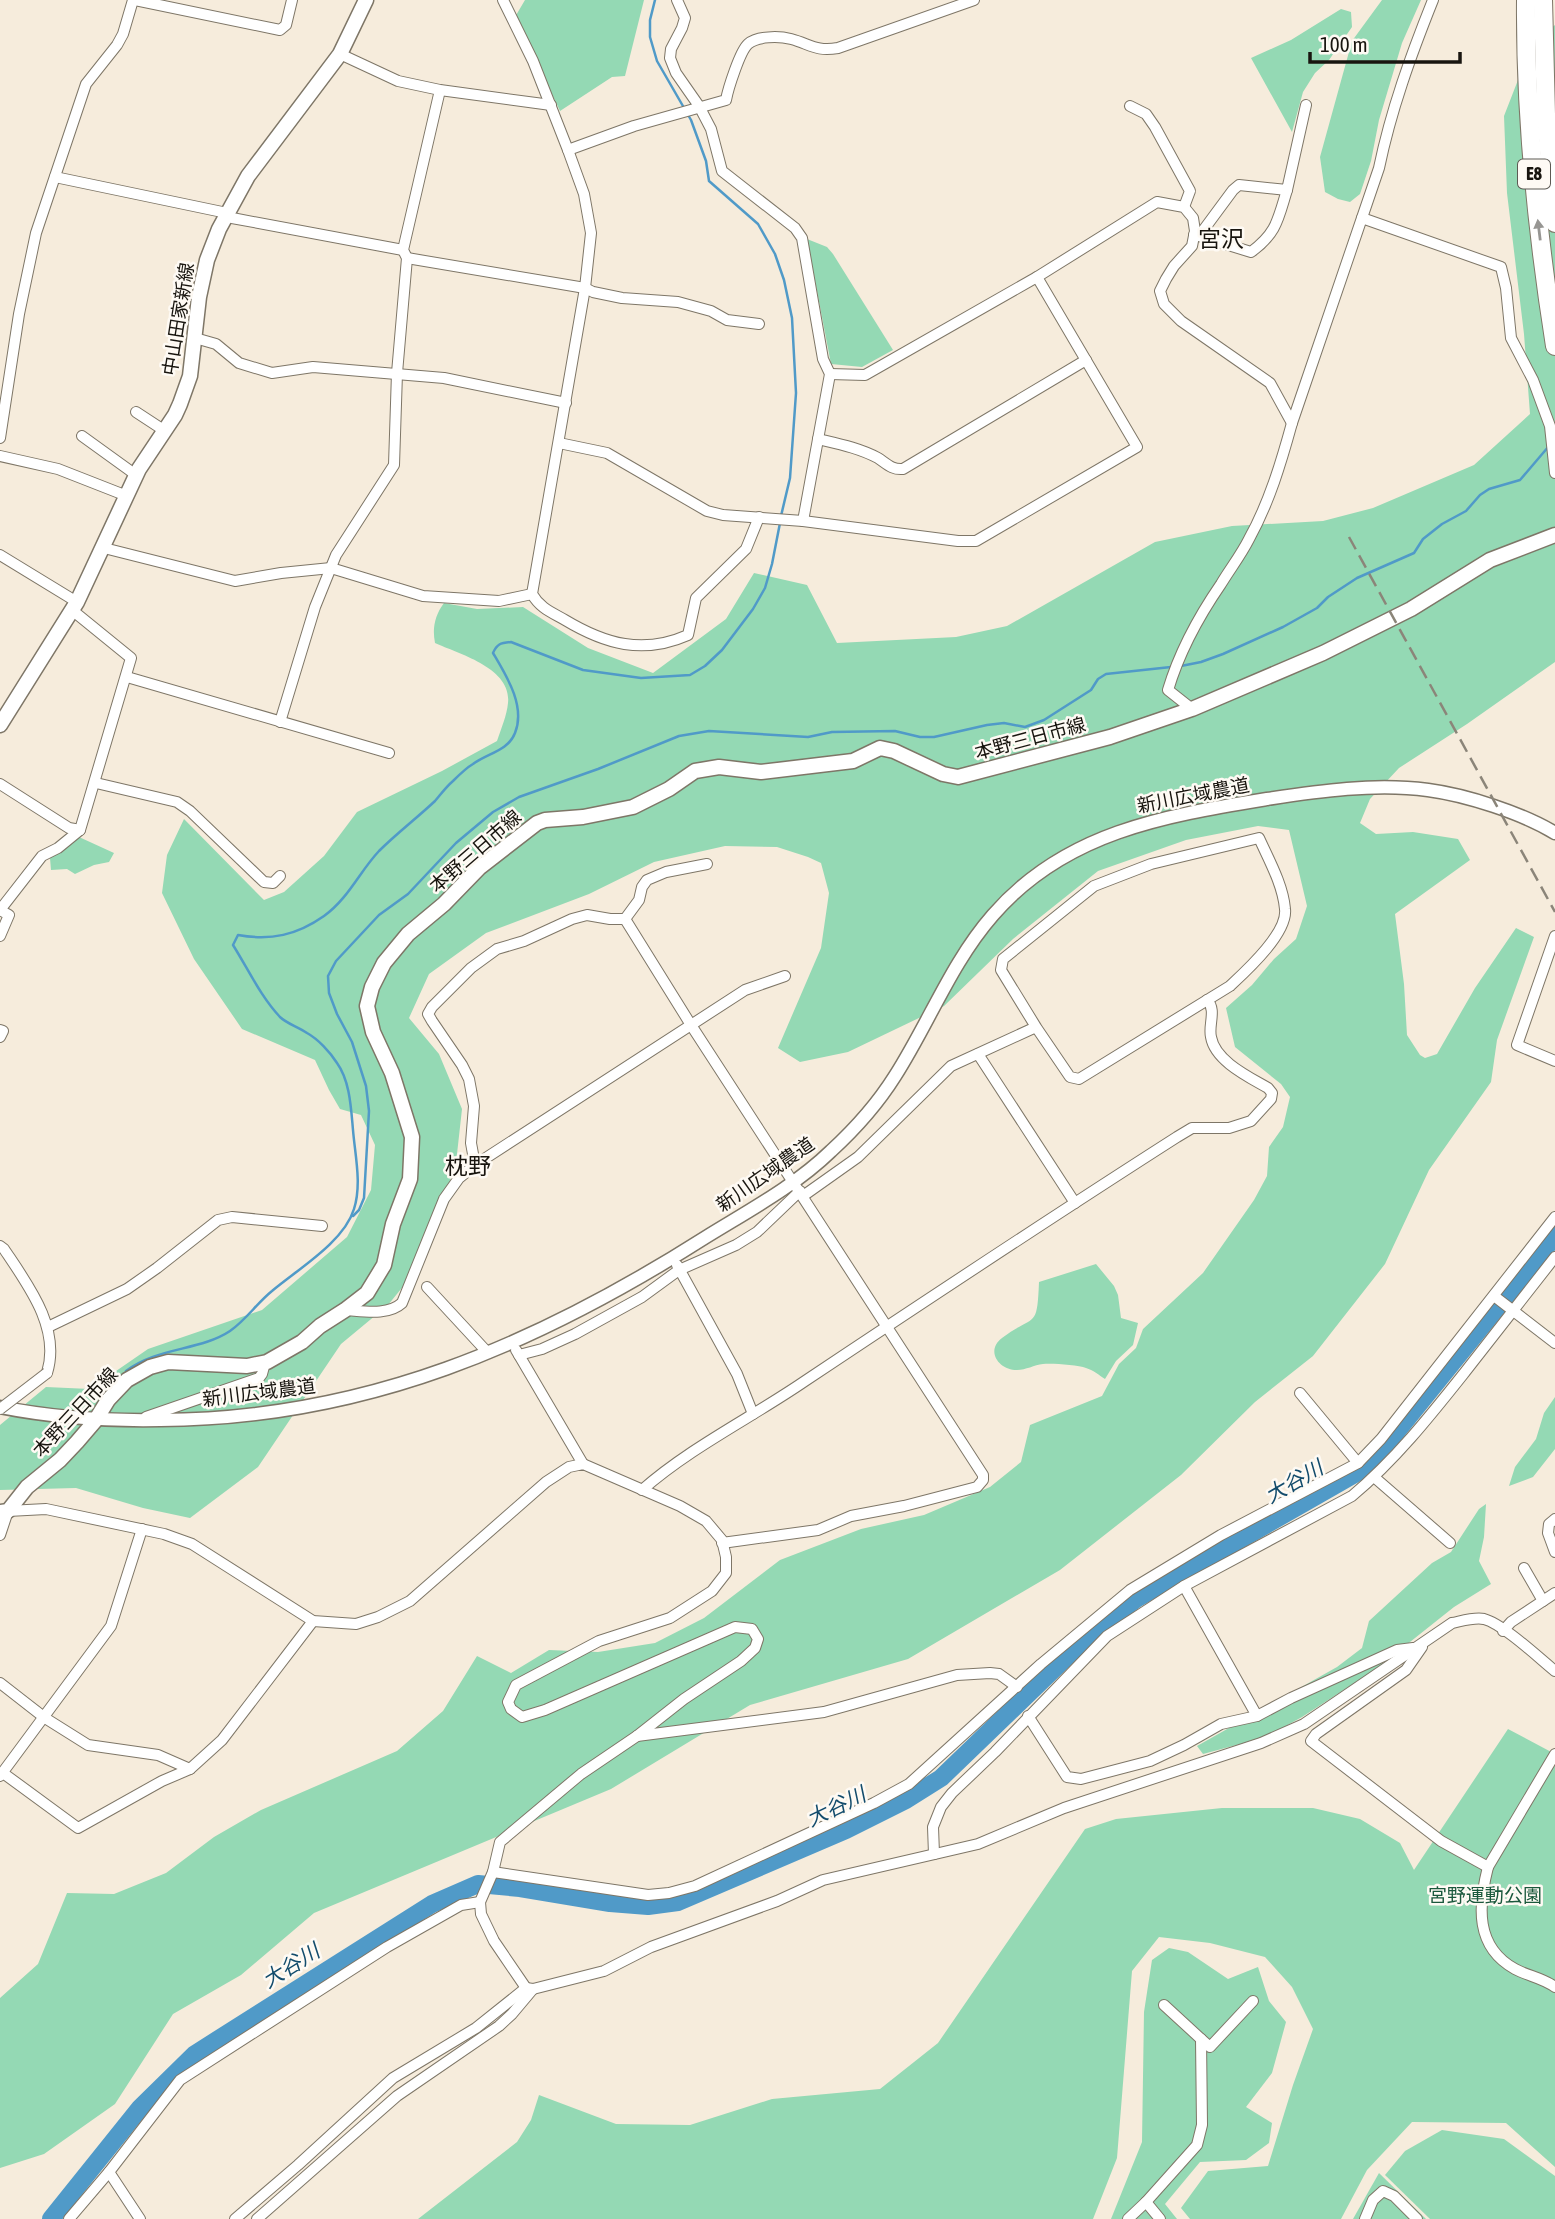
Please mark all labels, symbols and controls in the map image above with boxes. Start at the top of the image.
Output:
scale bar [1310,21,1460,65]
text: 100 m [1320,32,1368,56]
road number: E8 [1518,160,1550,188]
one-way arrow [1533,219,1544,241]
district label: 宮沢 [1198,226,1244,252]
street label: 中山田家新線 [158,261,198,377]
street label: 本野三日市線 [972,713,1088,763]
street label: 新川広域農道 [1135,773,1251,817]
street label: 本野三日市線 [425,805,525,897]
street label: 新川広域農道 [712,1132,818,1216]
district label: 枕野 [445,1153,491,1179]
street label: 本野三日市線 [28,1363,122,1461]
street label: 新川広域農道 [201,1374,317,1410]
water label: 大谷川 [1260,1454,1329,1507]
water label: 大谷川 [802,1781,871,1831]
park label: 宮野運動公園 [1428,1884,1542,1906]
water label: 大谷川 [257,1937,325,1992]

